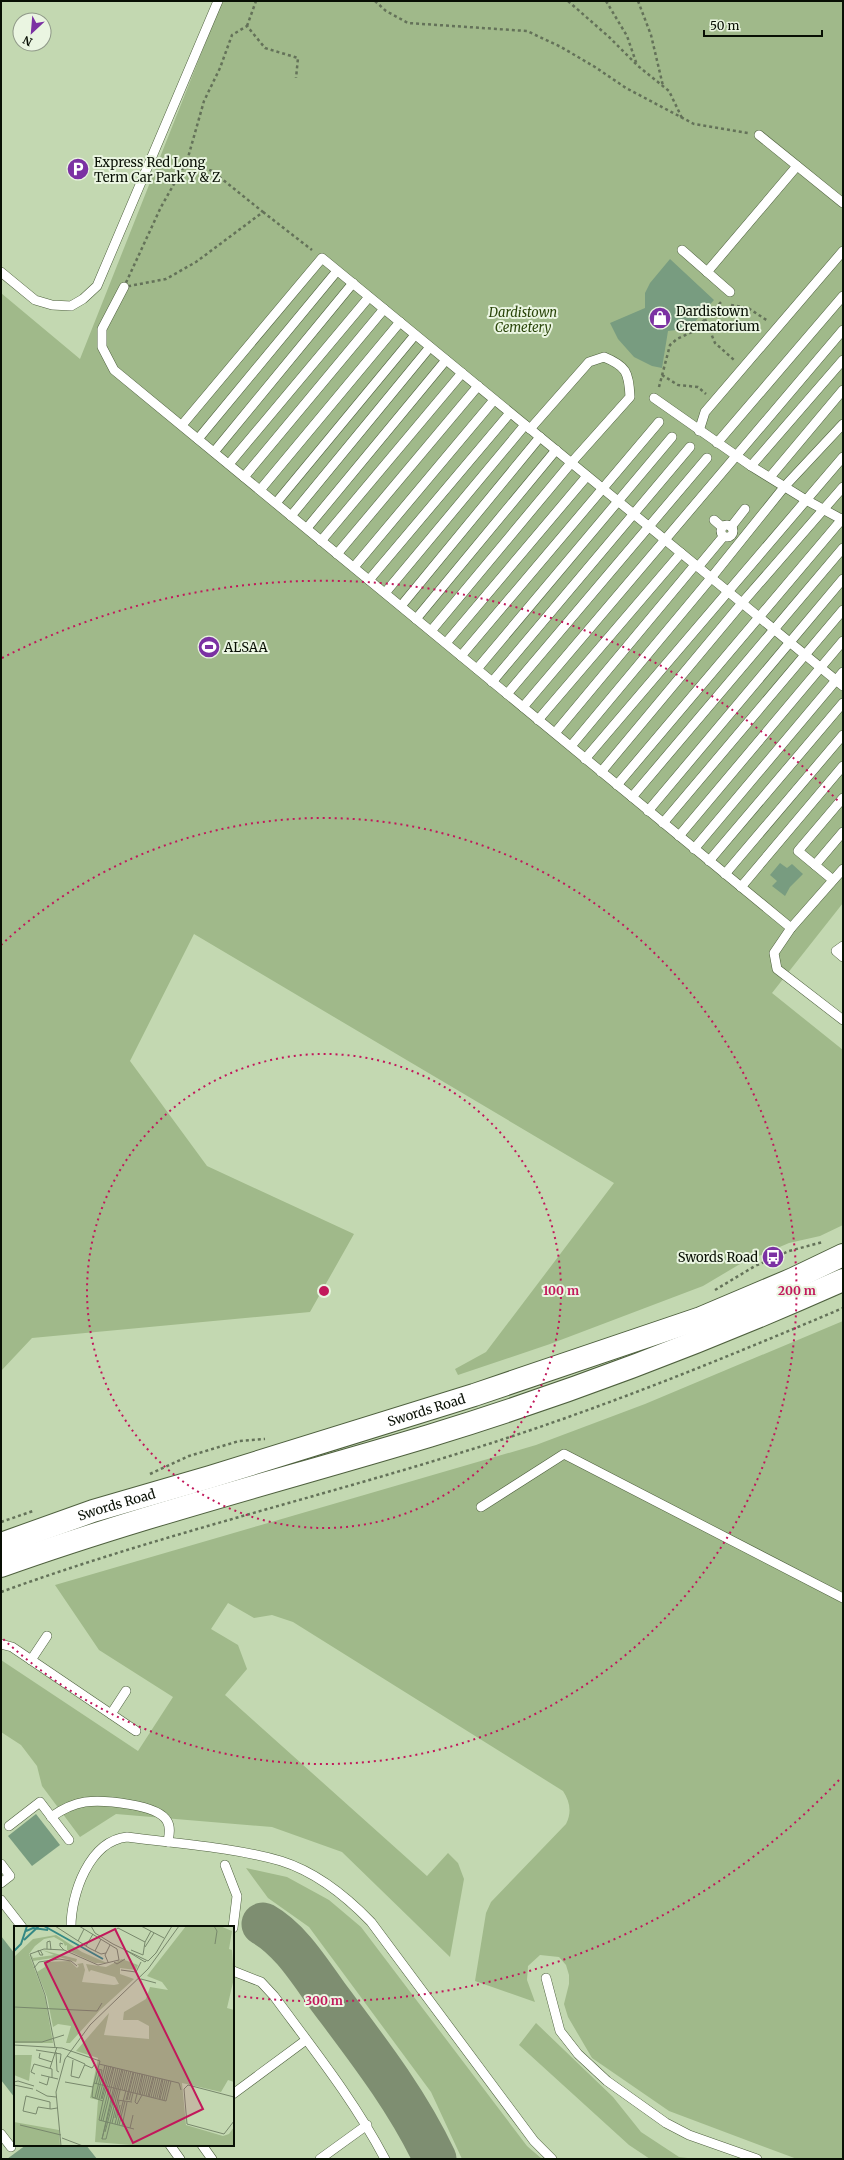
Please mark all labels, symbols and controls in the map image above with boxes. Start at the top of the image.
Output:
north arrow [12,12,52,52]
scale bar [704,12,822,38]
text: 50 m [710,18,739,33]
text: N [20,33,35,49]
place label: Express Red Long Term Car Park Y & Z [94,154,221,186]
parking icon: Express Red Long Term Car Park Y & Z [65,156,91,182]
place label: Dardistown Crematorium [676,303,760,335]
park label: Dardistown Cemetery [488,304,557,336]
shop icon: Dardistown Crematorium [647,305,673,331]
sports icon: ALSAA [196,634,222,660]
place label: ALSAA [223,639,269,656]
bus stop icon: Swords Road [760,1244,786,1270]
place label: Swords Road [678,1249,758,1266]
text: 100 m [543,1283,579,1298]
text: 200 m [778,1283,816,1298]
centre of rings [317,1284,331,1298]
street label: Swords Road [385,1390,467,1430]
street label: Swords Road [75,1485,157,1524]
inset map [14,1926,234,2146]
text: 300 m [305,1993,343,2008]

